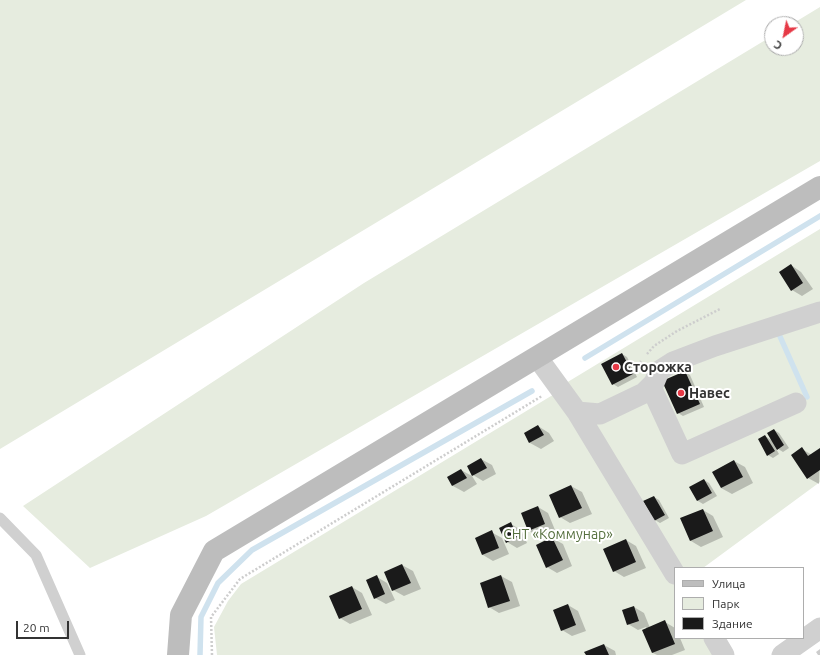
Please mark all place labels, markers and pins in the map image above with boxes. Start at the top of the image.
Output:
place label: Сторожка [624,359,692,375]
marker: Сторожка [611,362,621,372]
place label: Навес [689,385,730,401]
marker: Навес [676,388,686,398]

